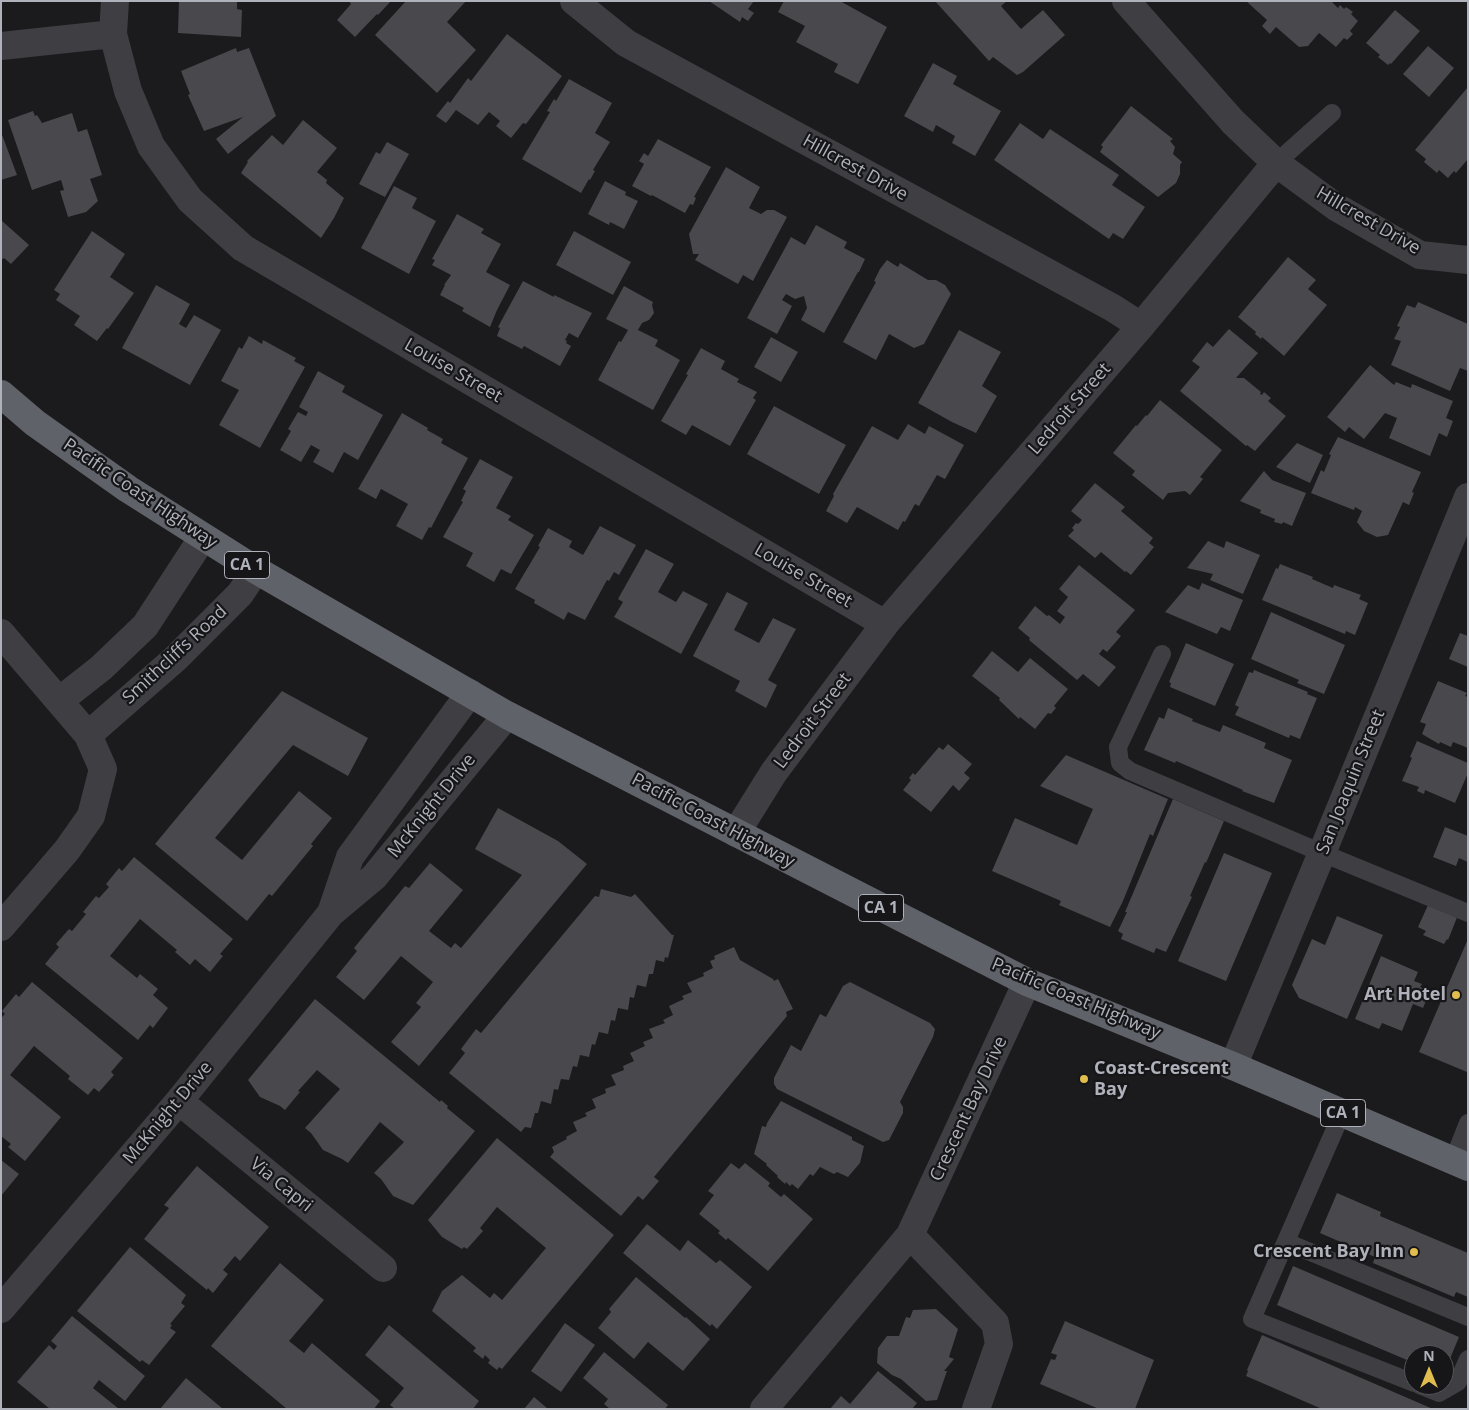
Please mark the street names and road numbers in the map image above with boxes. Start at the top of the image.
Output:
street label: Hillcrest Drive [799,130,911,206]
street label: Hillcrest Drive [1312,182,1424,260]
street label: Louise Street [400,334,506,408]
street label: Ledroit Street [1024,359,1116,459]
street label: Pacific Coast Highway [59,434,221,554]
street label: Louise Street [750,539,856,613]
road number: CA 1 [224,552,270,578]
street label: Smithcliffs Road [118,601,232,709]
street label: Ledroit Street [770,669,856,773]
street label: San Joaquin Street [1312,707,1390,857]
street label: McKnight Drive [384,750,480,862]
street label: Pacific Coast Highway [628,769,798,873]
road number: CA 1 [858,894,904,921]
street label: Pacific Coast Highway [988,954,1164,1044]
street label: Crescent Bay Drive [926,1033,1012,1185]
street label: McKnight Drive [119,1057,217,1169]
road number: CA 1 [1320,1100,1366,1126]
street label: Via Capri [245,1153,317,1217]

